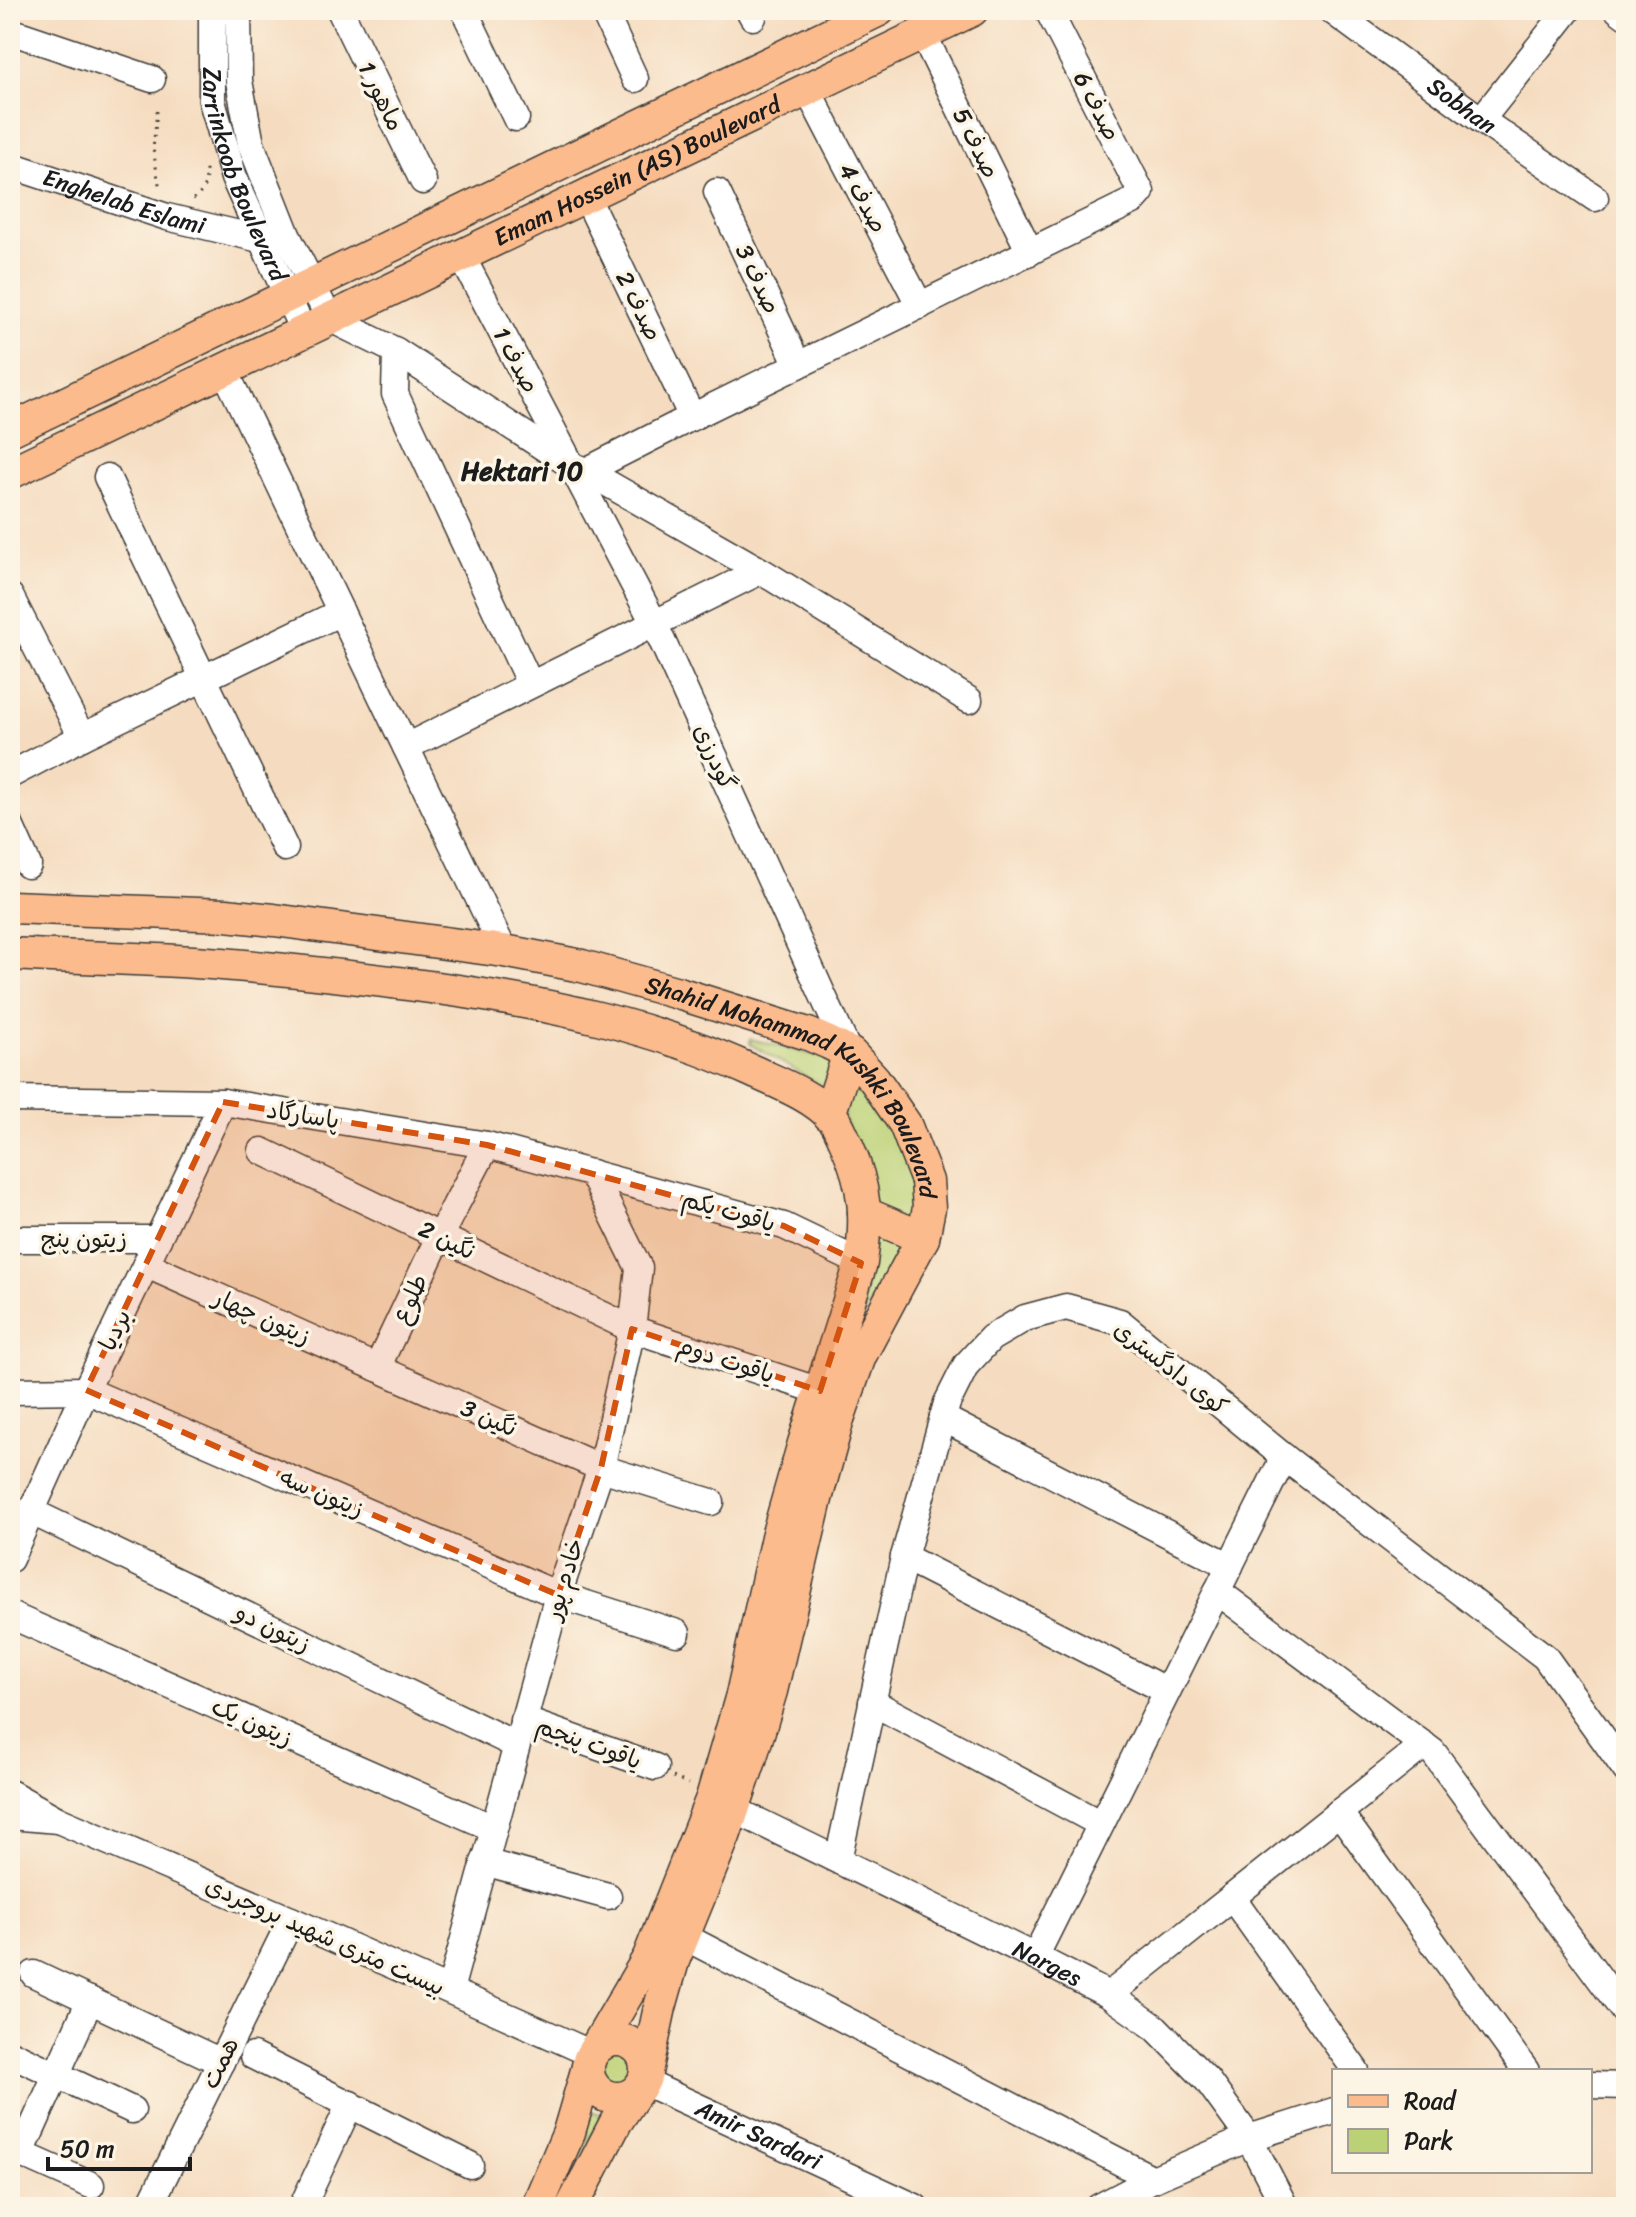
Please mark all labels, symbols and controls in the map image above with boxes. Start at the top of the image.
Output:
street label: ماهور 1 [346,54,416,138]
street label: صدف 6 [1062,64,1132,148]
street label: Sobhan [1418,66,1505,146]
street label: Zarrinkoob Boulevard [191,67,300,290]
street label: Emam Hossein (AS) Boulevard [486,83,790,258]
street label: صدف 5 [941,100,1011,186]
street label: صدف 4 [827,155,899,241]
street label: Enghelab Eslami [37,156,211,247]
street label: صدف 3 [723,237,793,321]
street label: صدف 2 [604,264,674,348]
street label: صدف 1 [481,319,551,401]
district label: Hektari 10 [461,448,583,494]
street label: گودرزی [682,717,748,797]
street label: Shahid Mohammad Kushki Boulevard [640,964,949,1201]
street label: پاسارگاد [264,1089,342,1141]
street label: یاقوت یکم [677,1178,781,1244]
street label: نگین 2 [411,1208,483,1272]
street label: زیتون پنج [41,1218,127,1260]
street label: طلوع [380,1267,440,1331]
street label: زیتون چهار [204,1276,318,1357]
street label: بردیا [87,1302,143,1358]
street label: کوی دادگستری [1104,1309,1238,1427]
street label: یاقوت دوم [672,1324,780,1396]
street label: نگین 3 [454,1387,524,1449]
street label: زیتون سه [273,1456,371,1530]
street label: خادم پور [531,1533,596,1627]
street label: زیتون دو [226,1591,318,1664]
street label: زیتون یک [204,1685,300,1759]
street label: یاقوت پنجم [530,1704,648,1782]
street label: بیست متری شهید بروجردی [198,1864,452,2008]
street label: Narges [1005,1928,1089,1999]
street label: همت [189,2030,251,2096]
legend [1332,2069,1592,2173]
text: Road [1404,2080,1458,2122]
street label: Amir Sardari [687,2087,830,2183]
text: Park [1404,2120,1453,2162]
scale bar [48,2121,190,2171]
text: 50 m [60,2128,115,2170]

